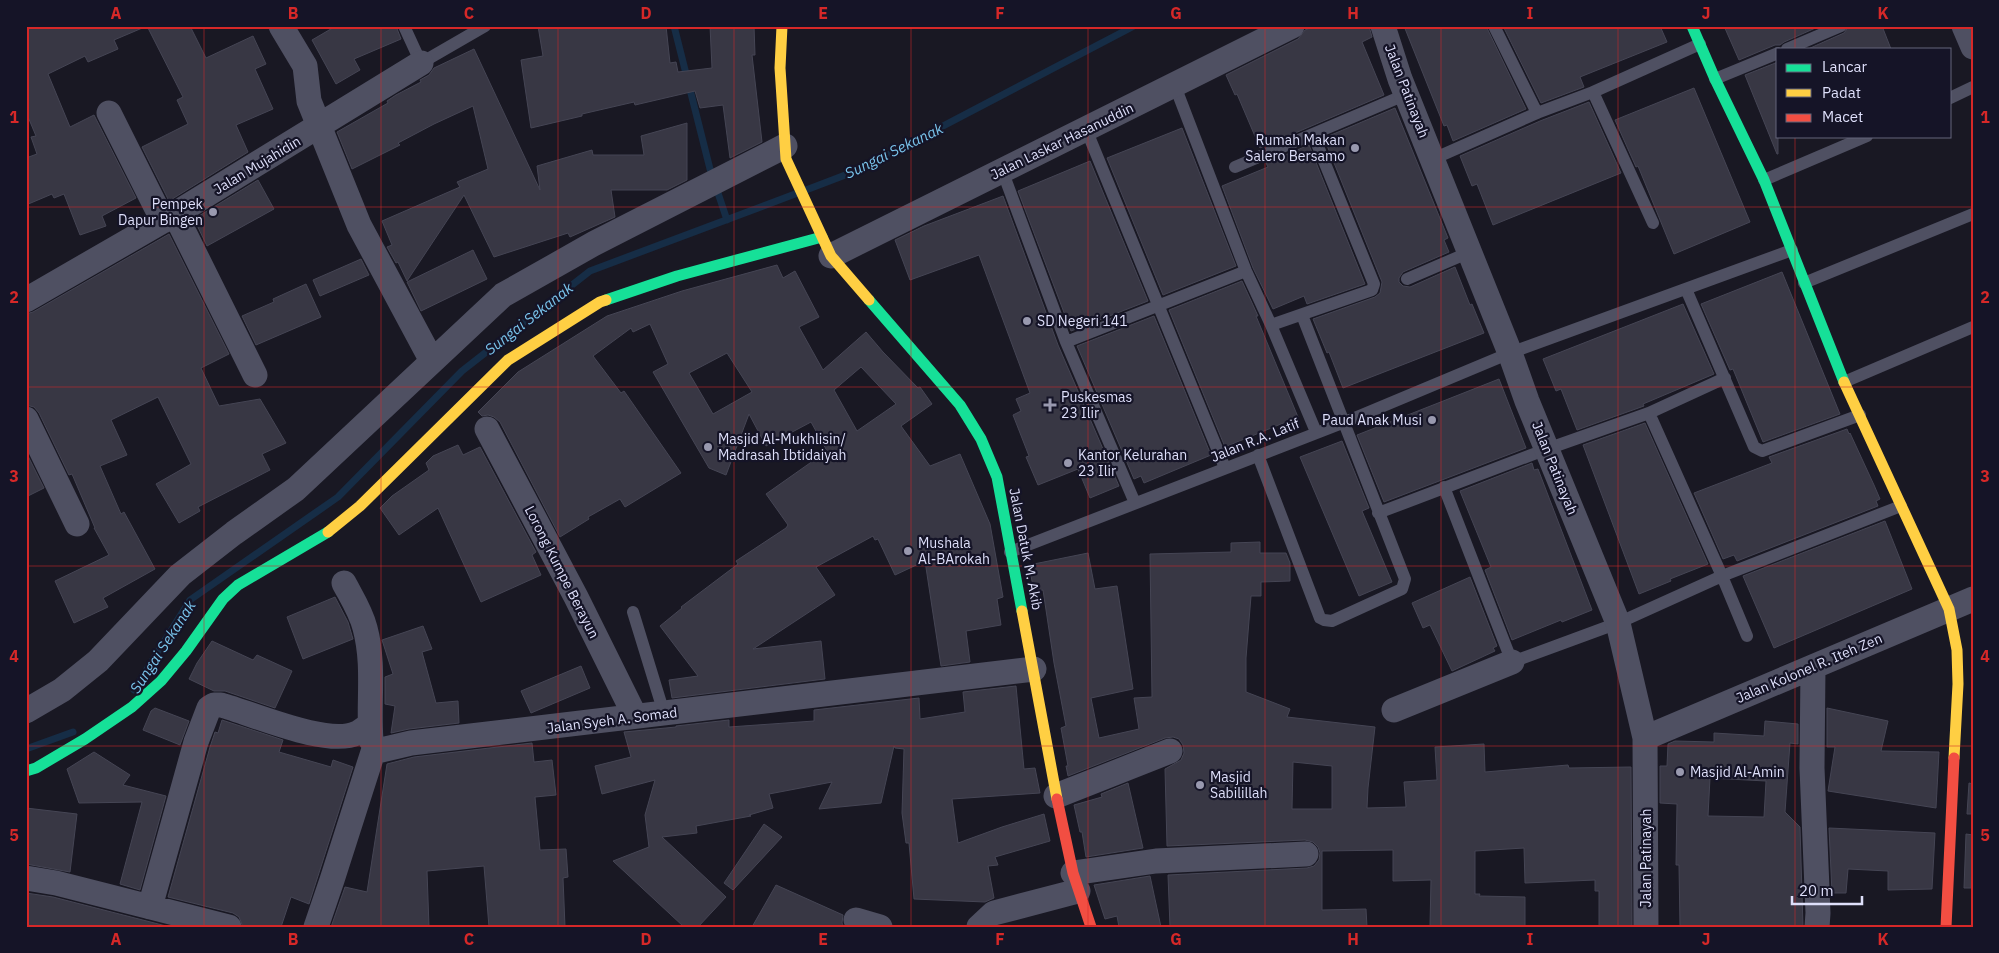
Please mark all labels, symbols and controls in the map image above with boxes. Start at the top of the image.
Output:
text: A [111,3,122,23]
text: B [288,3,299,23]
text: C [464,3,474,23]
text: D [640,3,652,23]
text: E [818,3,828,23]
text: F [995,3,1005,23]
text: G [1170,3,1182,23]
text: H [1347,3,1359,23]
text: I [1527,3,1534,23]
text: J [1702,3,1710,23]
text: K [1877,3,1889,23]
street label: Jalan Patinayah [1381,42,1433,140]
legend [1776,48,1952,138]
text: Lancar [1822,57,1868,76]
text: Padat [1822,83,1861,102]
street label: Jalan Laskar Hasanuddin [988,99,1136,183]
text: 1 [9,107,19,127]
text: Macet [1822,107,1863,126]
text: 1 [1980,107,1990,127]
water label: Sungai Sekanak [842,118,946,183]
place label: Rumah Makan Salero Bersamo [1245,131,1345,165]
street label: Jalan Mujahidin [210,132,304,198]
marker: Rumah Makan Salero Bersamo [1349,142,1361,154]
place label: Pempek Dapur Bingen [118,195,204,229]
marker: Pempek Dapur Bingen [207,206,219,218]
water label: Sungai Sekanak [481,278,577,359]
text: 2 [9,287,19,307]
text: 2 [1980,287,1990,307]
place label: SD Negeri 141 [1037,312,1128,330]
marker: SD Negeri 141 [1021,315,1033,327]
place label: Puskesmas 23 Ilir [1061,388,1133,422]
marker: Puskesmas 23 Ilir [1043,398,1057,412]
place label: Paud Anak Musi [1322,411,1422,429]
street label: Jalan R.A. Latif [1208,414,1302,466]
marker: Paud Anak Musi [1426,414,1438,426]
street label: Jalan Patinayah [1528,419,1582,517]
place label: Masjid Al-Mukhlisin/ Madrasah Ibtidaiyah [718,430,846,464]
marker: Masjid Al-Mukhlisin/ Madrasah Ibtidaiyah [702,441,714,453]
place label: Kantor Kelurahan 23 Ilir [1078,446,1187,480]
marker: Kantor Kelurahan 23 Ilir [1062,457,1074,469]
text: 3 [9,466,19,486]
text: 3 [1980,466,1990,486]
street label: Jalan Datuk M. Akib [1005,486,1047,612]
street label: Lorong Kumpe Berayun [521,503,603,641]
place label: Mushala Al-BArokah [918,534,990,568]
marker: Mushala Al-BArokah [902,545,914,557]
water label: Sungai Sekanak [125,597,200,697]
street label: Jalan Kolonel R. Iteh Zen [1733,629,1885,707]
text: 4 [9,646,19,666]
text: 4 [1980,646,1990,666]
street label: Jalan Syeh A. Somad [546,703,678,737]
place label: Masjid Al-Amin [1690,763,1785,781]
marker: Masjid Al-Amin [1674,766,1686,778]
place label: Masjid Sabilillah [1210,768,1268,802]
marker: Masjid Sabilillah [1194,779,1206,791]
street label: Jalan Patinayah [1637,809,1655,907]
text: 5 [9,825,19,845]
text: 5 [1980,825,1990,845]
scale bar [1792,873,1862,905]
text: 20 m [1799,881,1834,900]
text: A [111,929,122,949]
text: B [288,929,299,949]
text: C [464,929,474,949]
text: D [640,929,652,949]
text: E [818,929,828,949]
text: F [995,929,1005,949]
text: G [1170,929,1182,949]
text: H [1347,929,1359,949]
text: I [1527,929,1534,949]
text: J [1702,929,1710,949]
text: K [1877,929,1889,949]

